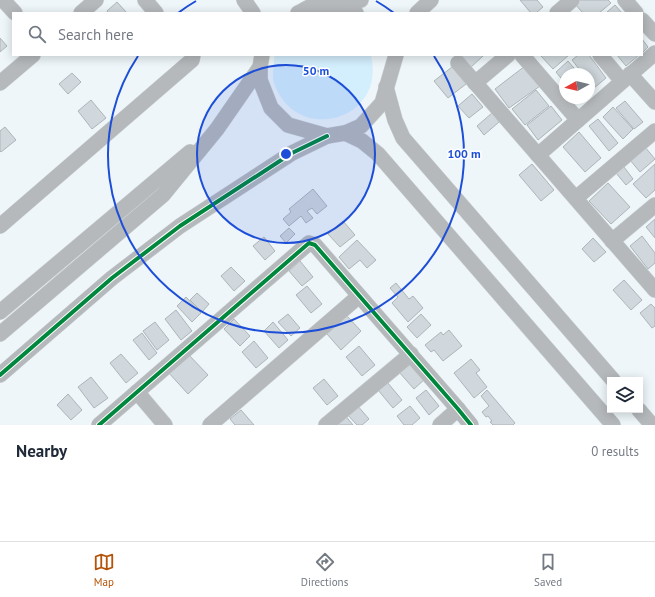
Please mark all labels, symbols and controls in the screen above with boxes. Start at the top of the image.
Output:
search box [12,12,643,56]
icon: search [26,23,48,45]
text: Search here [58,25,134,44]
text: 50 m [303,63,329,78]
north arrow [559,68,595,104]
text: 100 m [447,146,481,161]
centre of rings [279,147,293,161]
map controls [607,377,643,413]
button: layers [607,377,643,413]
text: Nearby [16,440,67,462]
text: 0 results [591,443,639,460]
tab: Map [93,551,115,589]
tab: Directions [301,551,348,589]
tab: Saved [534,551,562,589]

